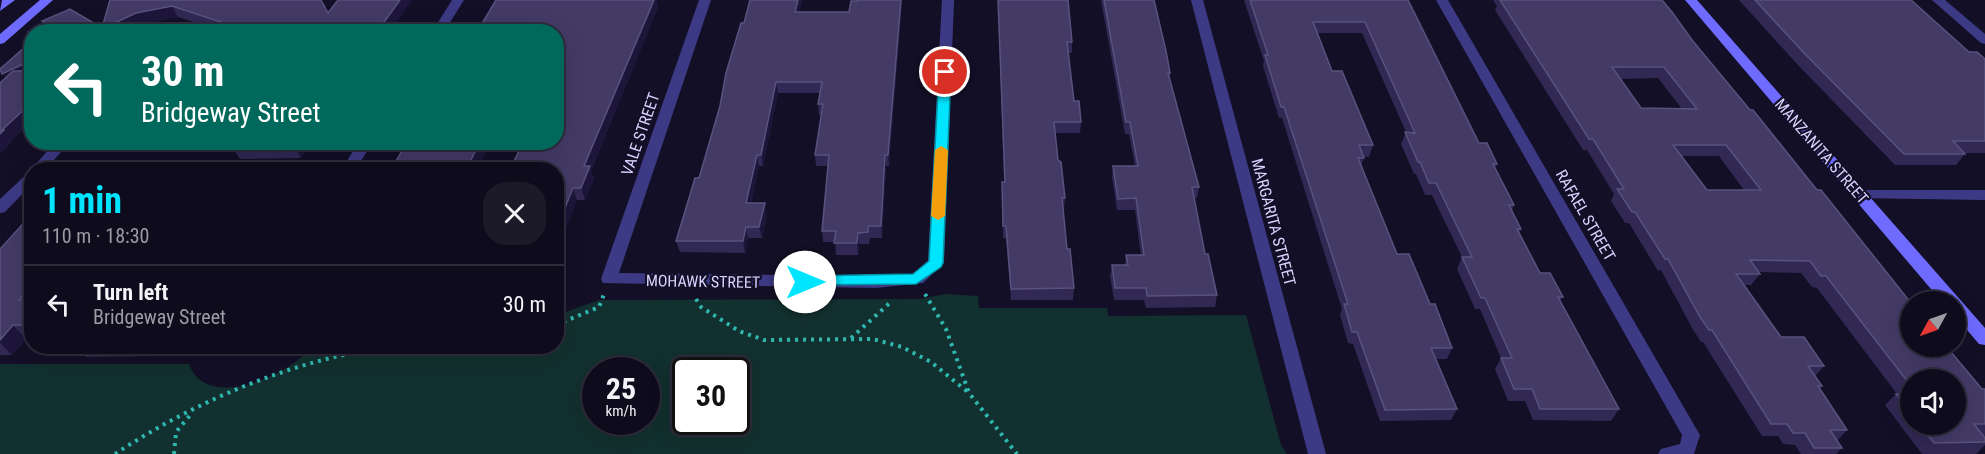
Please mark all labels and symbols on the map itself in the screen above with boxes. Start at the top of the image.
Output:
pin [919,46,970,97]
street label: VALE STREET [617,90,664,178]
street label: MANZANITA STREET [1771,95,1872,208]
street label: MARGARITA STREET [1247,156,1300,288]
street label: RAFAEL STREET [1552,166,1619,264]
position arrow [773,250,837,314]
street label: MOHAWK STREET [646,271,760,292]
north arrow [1900,291,1966,357]
speed limit sign: 30 [672,357,750,435]

